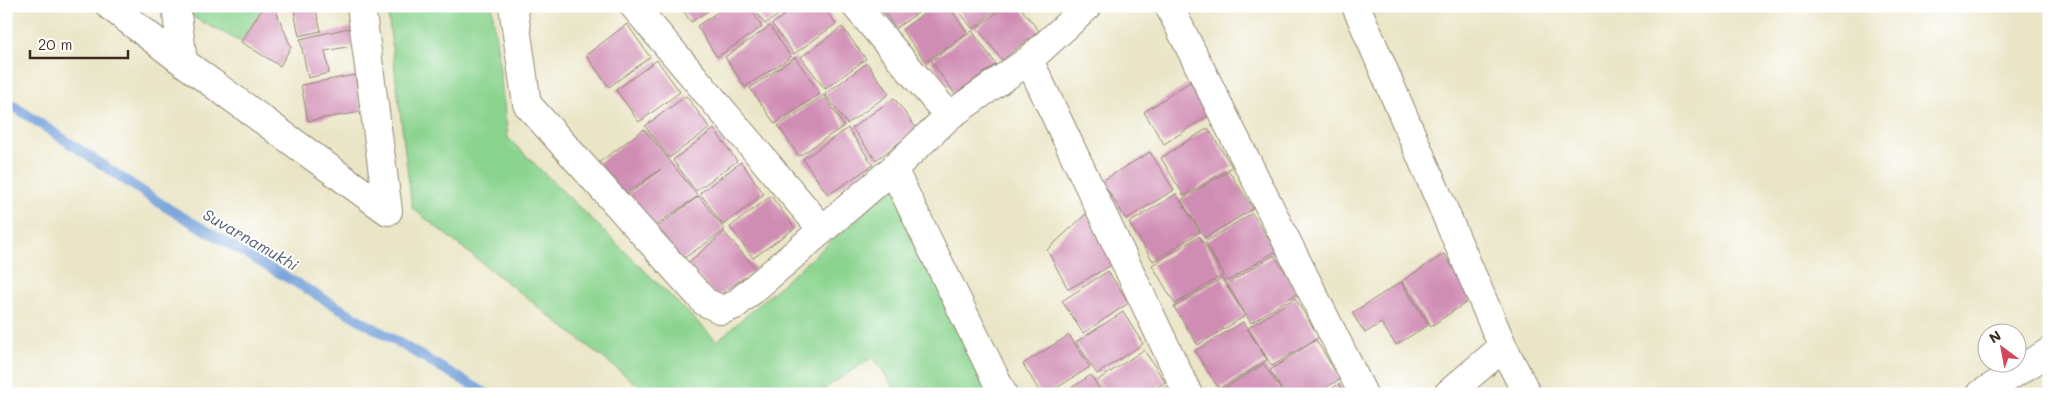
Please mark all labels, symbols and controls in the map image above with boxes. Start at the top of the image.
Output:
scale bar [30,28,128,60]
text: 20 m [38,34,72,54]
water label: Suvarnamukhi [199,203,303,275]
north arrow [1978,322,2028,372]
text: N [1985,326,2004,347]

